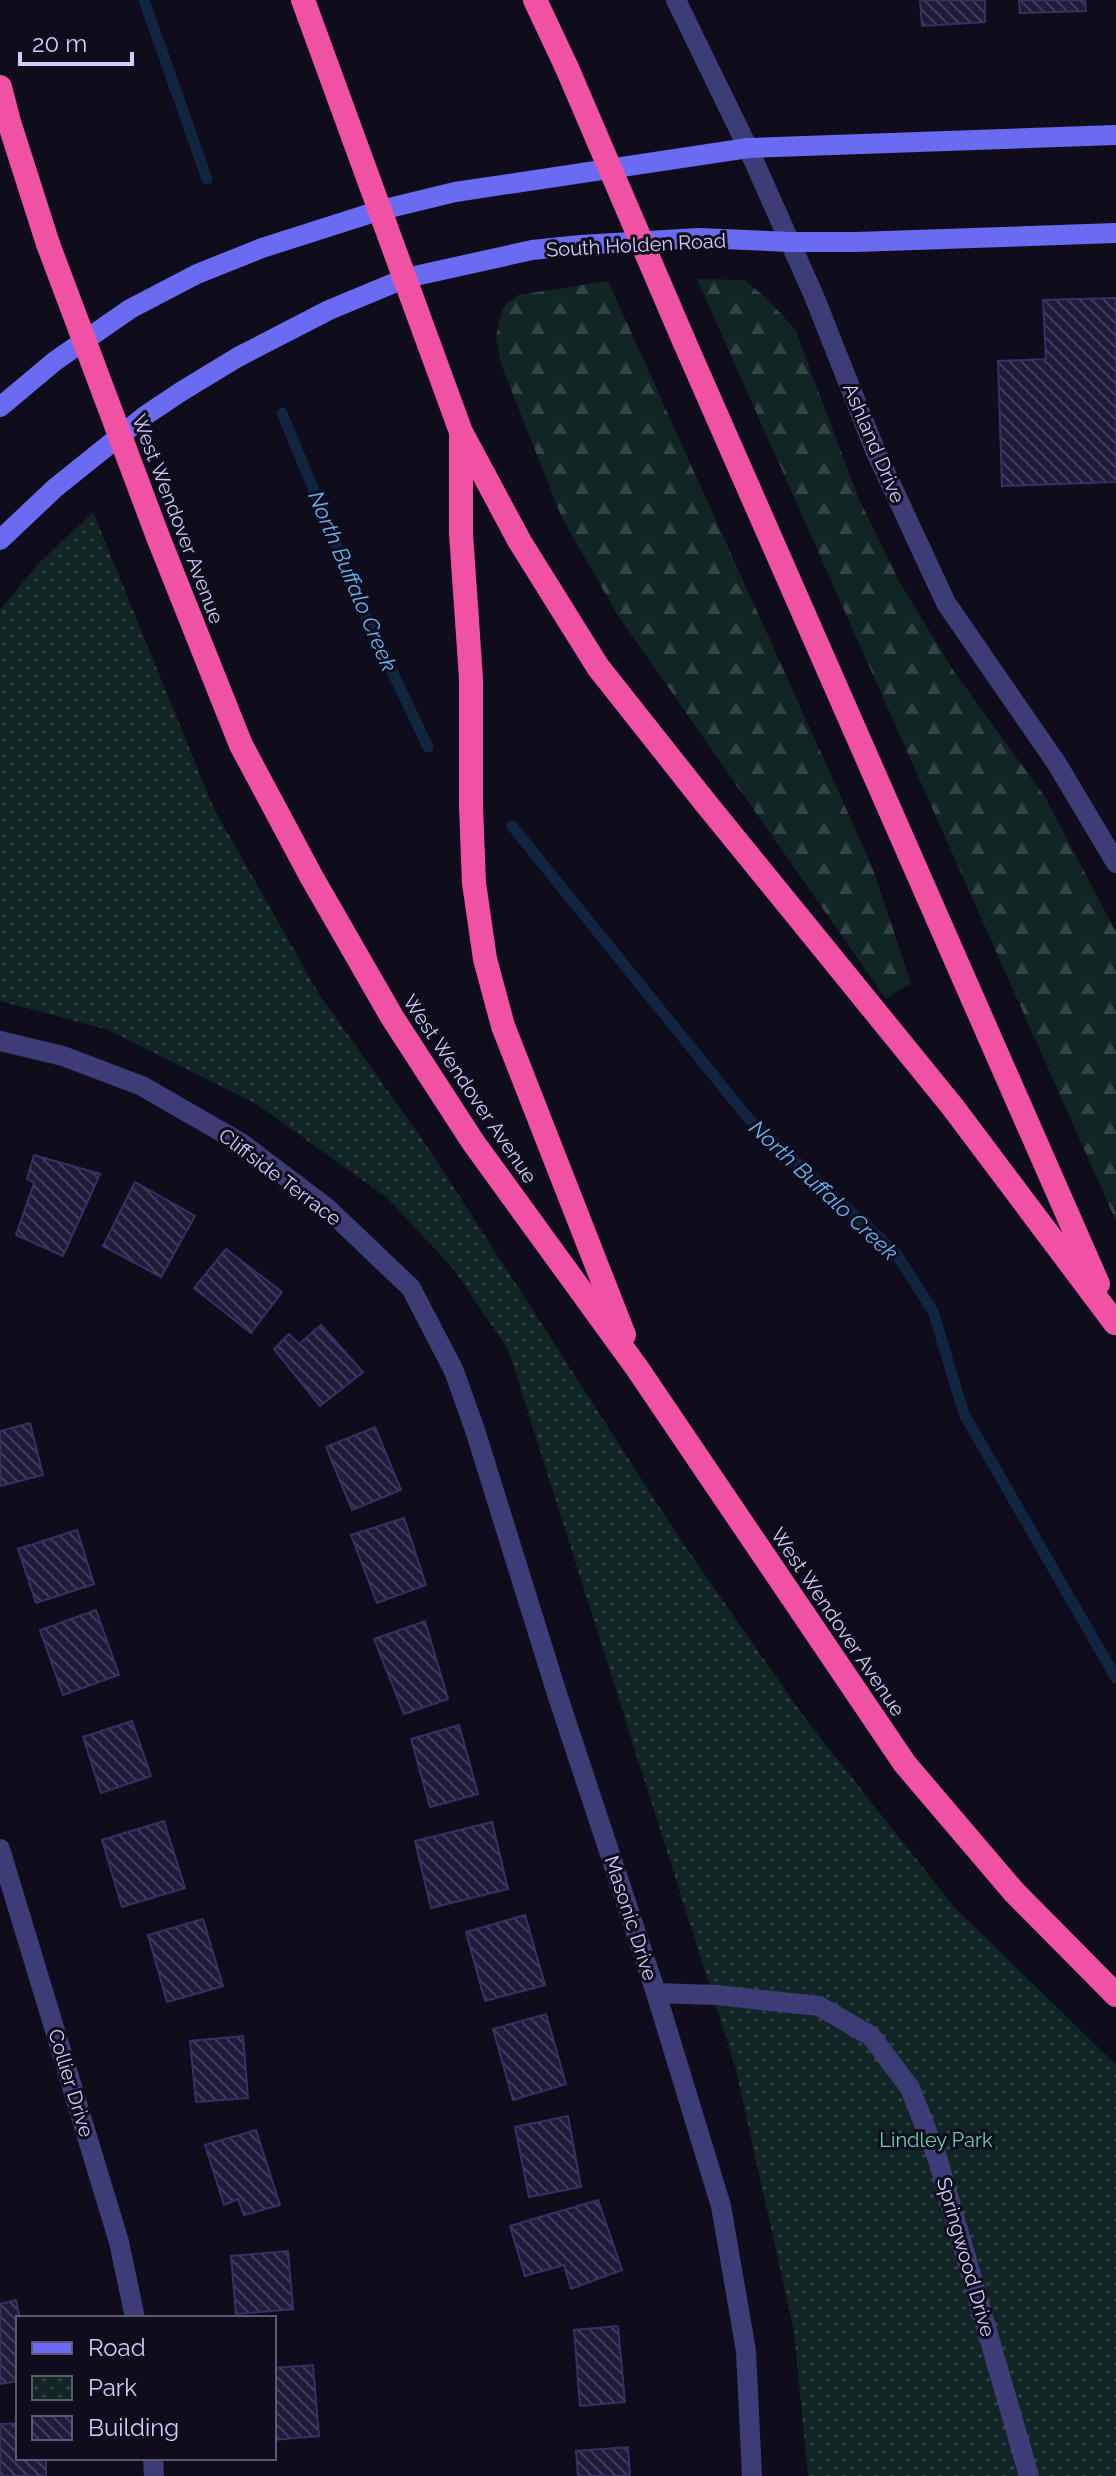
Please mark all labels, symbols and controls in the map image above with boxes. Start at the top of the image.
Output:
scale bar [20,16,132,66]
text: 20 m [32,29,87,58]
street label: South Holden Road [545,228,727,262]
street label: Ashland Drive [838,379,910,507]
street label: West Wendover Avenue [127,411,229,627]
water label: North Buffalo Creek [303,487,403,675]
street label: West Wendover Avenue [398,990,542,1188]
water label: North Buffalo Creek [744,1114,904,1266]
street label: Cliffside Terrace [214,1123,346,1231]
street label: West Wendover Avenue [766,1523,910,1721]
street label: Masonic Drive [600,1853,663,1984]
street label: Collier Drive [43,2026,99,2140]
park label: Lindley Park [879,2128,993,2152]
street label: Springwood Drive [932,2174,1000,2340]
legend [16,2316,276,2460]
text: Road [88,2333,146,2362]
text: Park [88,2373,137,2402]
text: Building [88,2413,179,2442]

